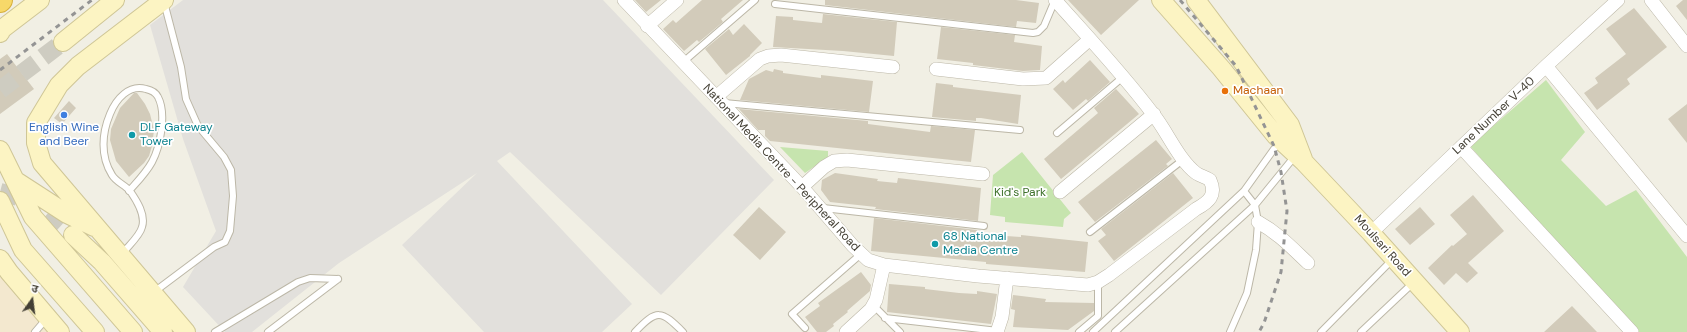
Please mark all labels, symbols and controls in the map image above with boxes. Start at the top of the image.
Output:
street label: Lane Number V-40 [1450,74,1538,158]
street label: National Media Centre - Peripheral Road [700,81,862,255]
place label: Machaan [1233,84,1283,98]
marker: Machaan [1220,86,1230,96]
marker: English Wine and Beer [59,110,69,120]
place label: English Wine and Beer [29,121,99,149]
place label: DLF Gateway Tower [140,121,213,149]
marker: DLF Gateway Tower [127,130,137,140]
park label: Kid's Park [994,186,1046,200]
street label: Moulsari Road [1351,212,1413,280]
place label: 68 National Media Centre [943,230,1018,258]
marker: 68 National Media Centre [930,239,940,249]
north arrow [12,280,52,320]
text: उ [30,281,40,296]

